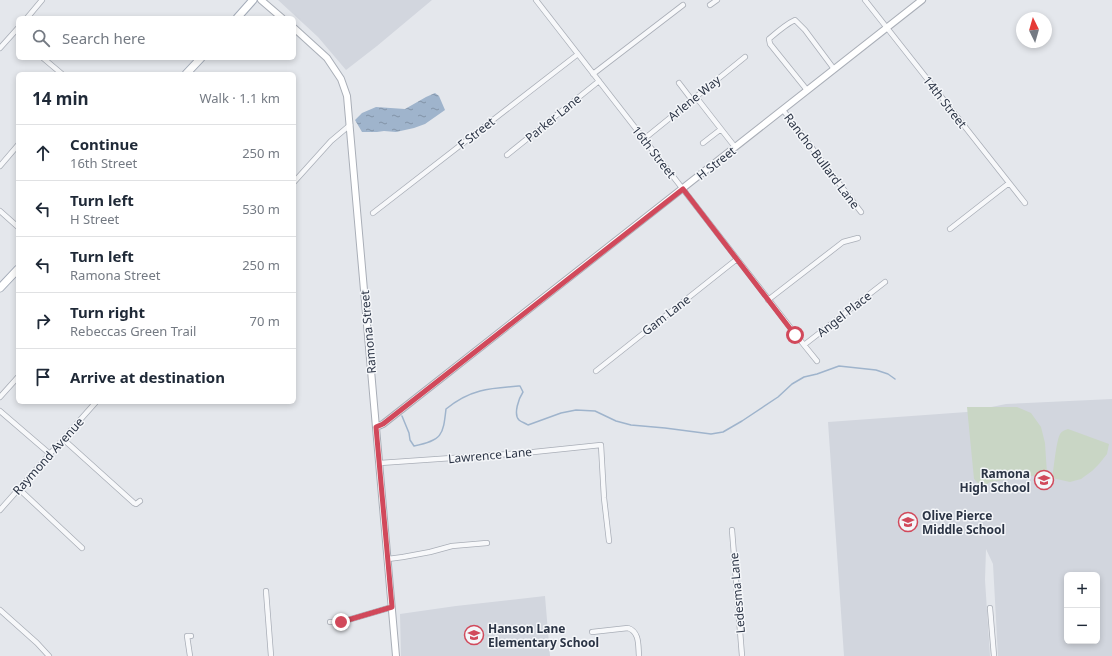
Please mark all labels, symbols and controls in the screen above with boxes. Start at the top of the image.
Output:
north arrow [1016,12,1052,48]
search box [16,16,296,60]
icon: search [30,27,52,49]
text: Search here [62,28,145,48]
street label: Arlene Way [664,71,725,125]
street label: 14th Street [919,72,971,132]
text: 14 min [32,87,89,110]
text: Walk · 1.1 km [200,89,280,107]
street label: Parker Lane [521,90,585,146]
street label: Rancho Bullard Lane [780,110,864,213]
street label: F Street [454,113,499,153]
street label: 16th Street [628,122,680,182]
text: Continue [70,134,138,154]
icon: ahead [32,142,54,164]
street label: H Street [693,142,740,184]
text: 250 m [242,144,280,162]
text: 16th Street [70,154,137,172]
text: Turn left [70,190,134,210]
icon: left [32,198,54,220]
text: 530 m [242,200,280,218]
text: H Street [70,210,119,228]
text: Turn left [70,246,134,266]
icon: left [32,254,54,276]
text: 250 m [242,256,280,274]
text: Ramona Street [70,266,160,284]
street label: Angel Place [813,287,875,341]
street label: Ramona Street [356,289,380,374]
street label: Gam Lane [638,291,694,339]
text: Turn right [70,302,145,322]
icon: right [32,310,54,332]
text: 70 m [250,312,280,330]
text: Rebeccas Green Trail [70,322,196,340]
route start [786,326,804,344]
icon: arrive [32,366,54,388]
text: Arrive at destination [70,367,225,387]
street label: Raymond Avenue [9,413,88,498]
street label: Lawrence Lane [447,443,533,467]
place label: Ramona High School [960,465,1030,496]
school or university icon: Ramona High School [1033,469,1055,491]
place label: Olive Pierce Middle School [922,507,1005,538]
school or university icon: Olive Pierce Middle School [897,511,919,533]
street label: Ledesma Lane [725,552,749,634]
map controls [1064,572,1100,644]
button: + [1064,572,1100,608]
button: − [1064,608,1100,644]
route end [332,613,350,631]
place label: Hanson Lane Elementary School [488,620,599,651]
school or university icon: Hanson Lane Elementary School [463,624,485,646]

